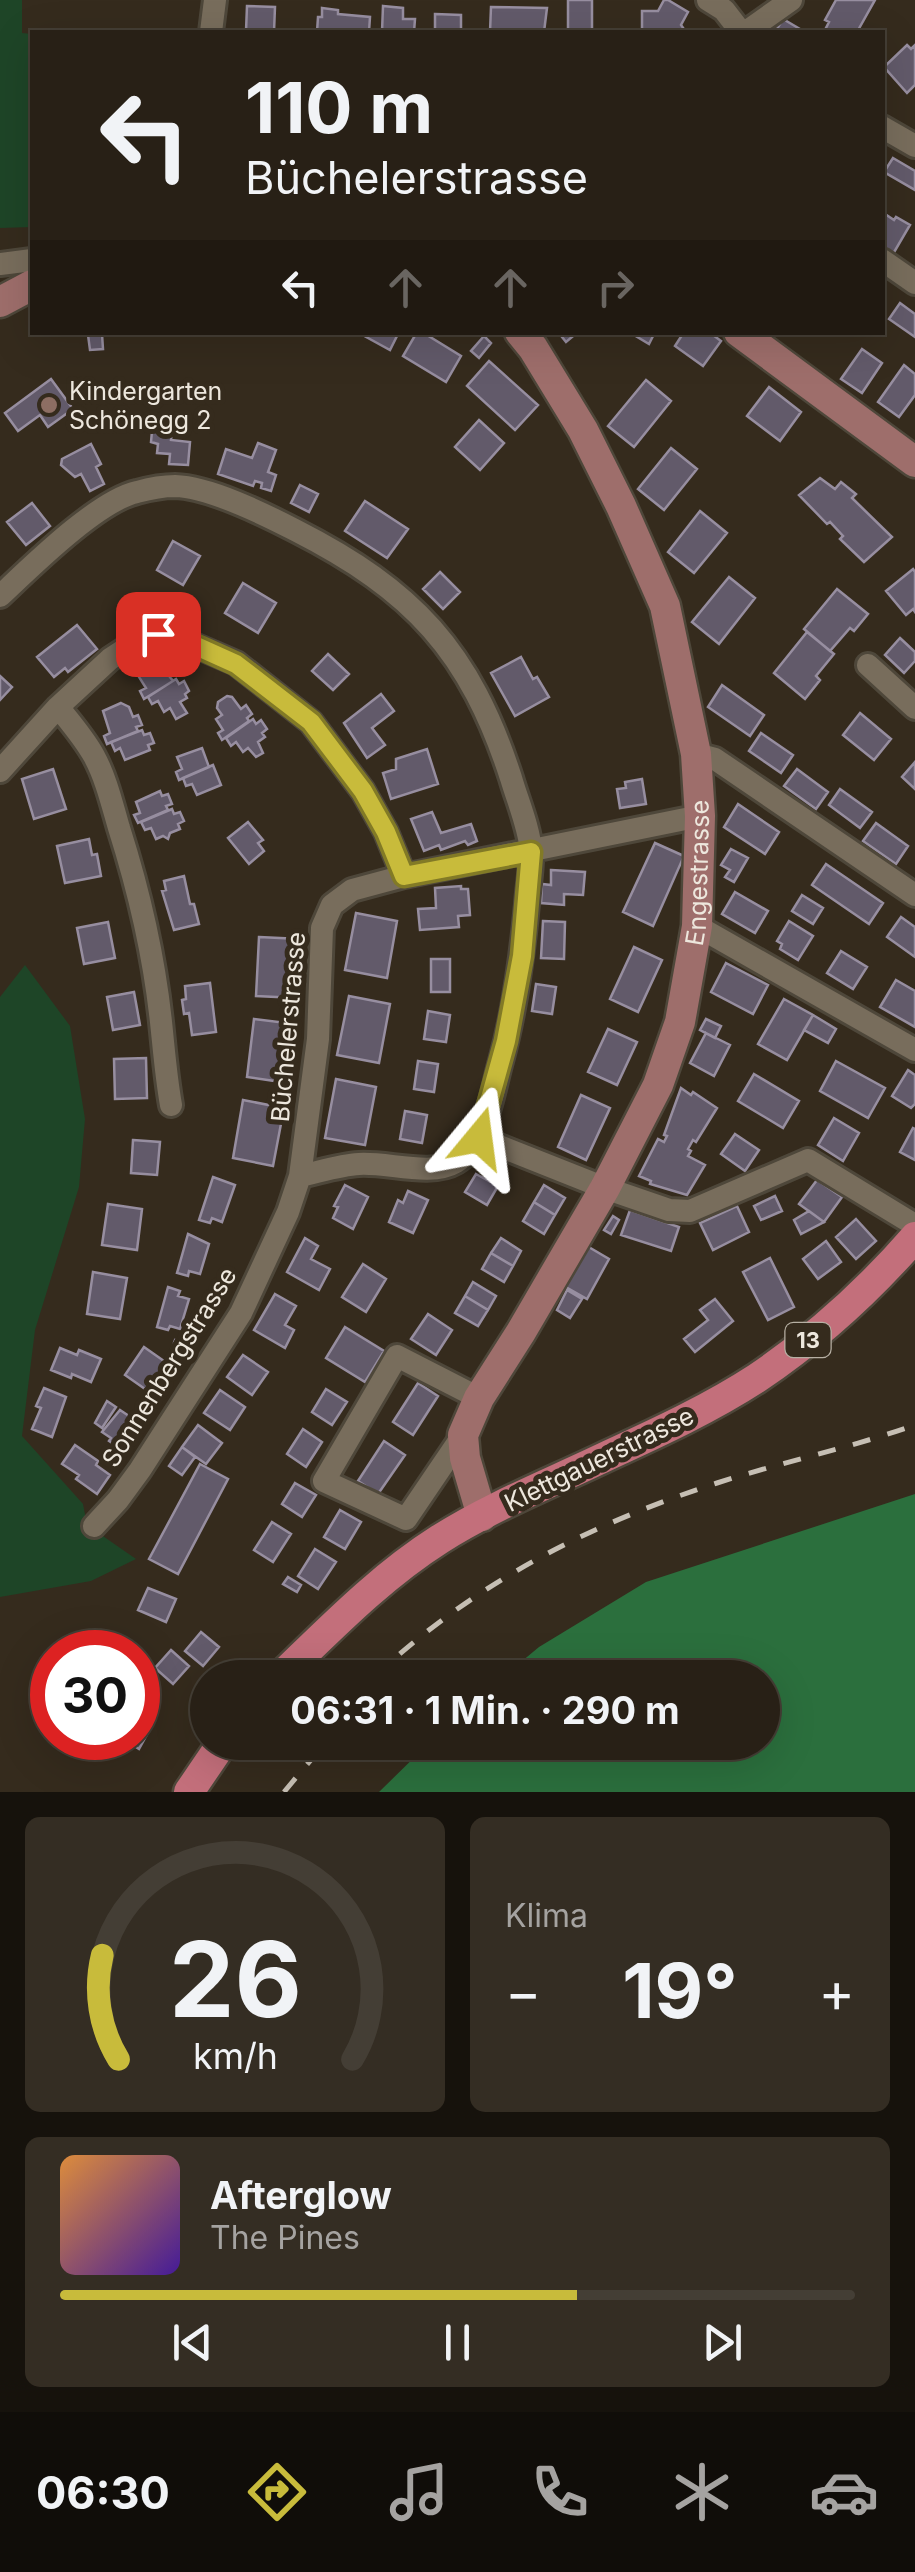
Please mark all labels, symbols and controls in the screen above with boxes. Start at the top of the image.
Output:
text: 110 m [245,65,433,150]
icon: left [80,70,210,200]
text: Büchelerstrasse [245,150,588,205]
icon: left [273,260,328,315]
icon: ahead [378,260,433,315]
icon: ahead [483,260,538,315]
icon: right [588,260,643,315]
place label: Kindergarten Schönegg 2 [69,376,222,435]
marker: Kindergarten Schönegg 2 [38,394,60,416]
pin [116,592,201,677]
icon: arrive [131,607,186,662]
street label: Engestrasse [679,799,715,948]
street label: Büchelerstrasse [265,931,311,1123]
position arrow [427,1086,531,1190]
street label: Sonnenbergstrasse [95,1262,243,1472]
road number: 13 [786,1323,830,1357]
street label: Klettgauerstrasse [499,1400,699,1518]
speed limit sign: 30 [30,1630,160,1760]
text: 06:31 · 1 Min. · 290 m [290,1687,680,1733]
text: Klima [505,1896,588,1935]
text: 26 [168,1916,302,2042]
text: 19° [622,1945,738,2036]
text: − [505,1959,541,2025]
text: + [819,1959,855,2025]
text: km/h [193,2034,277,2078]
text: Afterglow [210,2172,392,2218]
text: The Pines [210,2218,360,2257]
icon: previous [165,2315,220,2370]
icon: pause [430,2315,485,2370]
icon: next [695,2315,750,2370]
icon: directions [242,2457,312,2527]
icon: music [384,2457,454,2527]
icon: phone [525,2457,595,2527]
icon: climate [667,2457,737,2527]
icon: car [809,2457,879,2527]
text: 06:30 [36,2465,170,2520]

